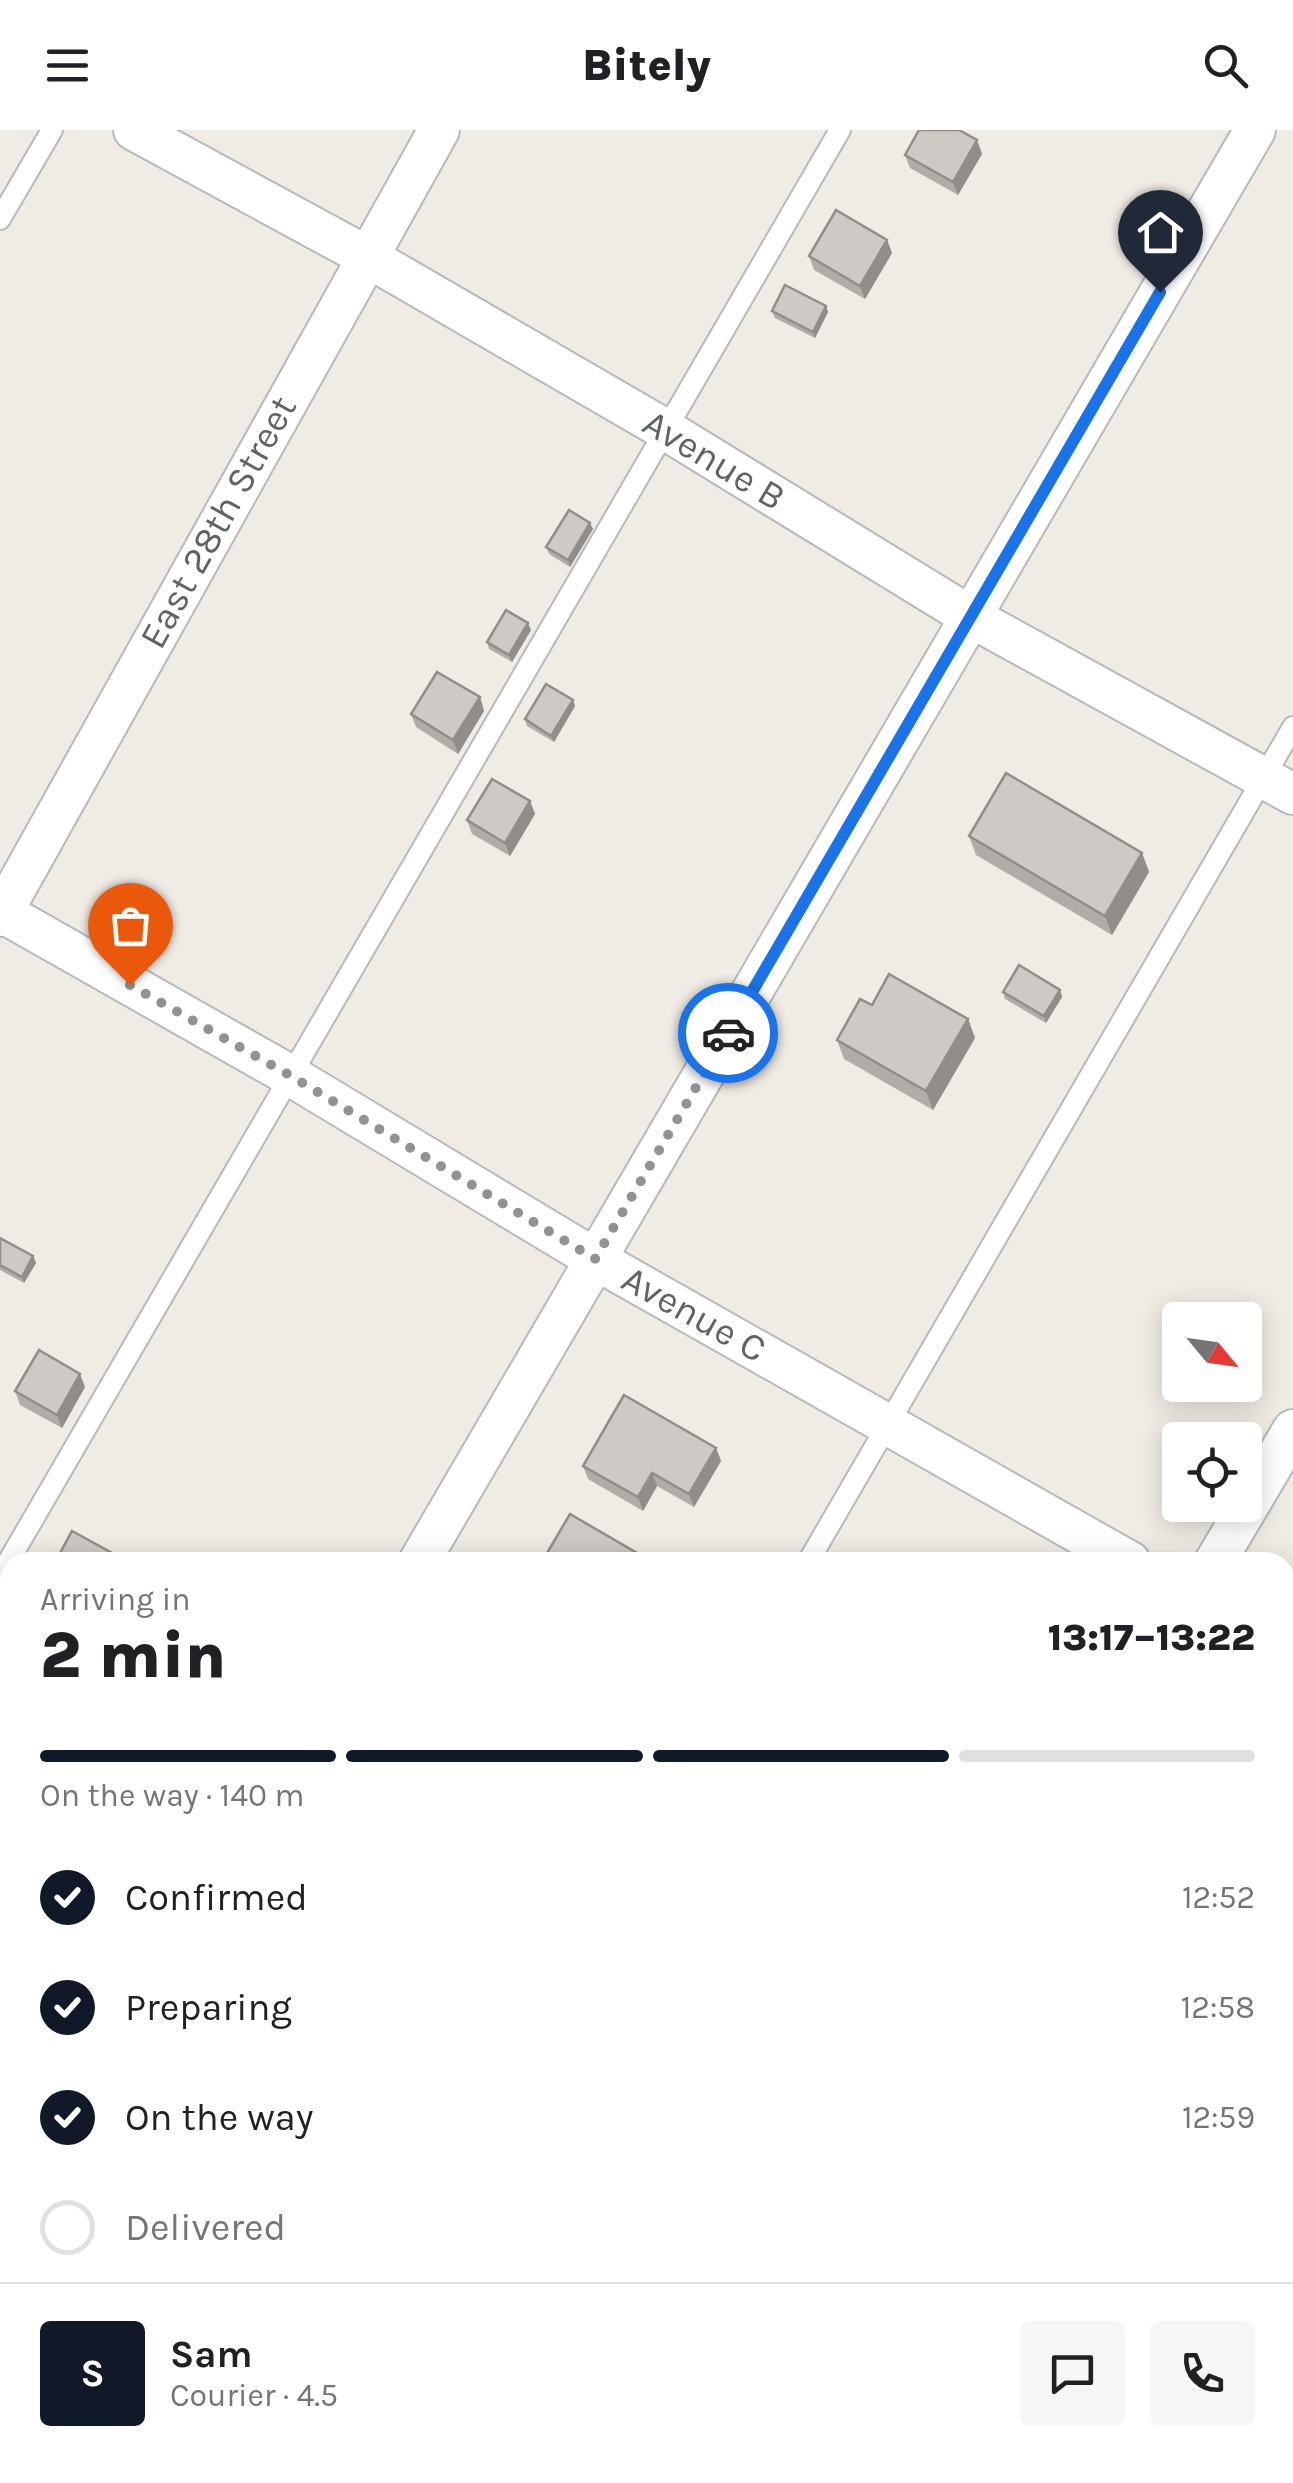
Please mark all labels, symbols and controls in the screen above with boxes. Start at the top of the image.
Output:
icon: menu [40,38,95,93]
icon: search [1198,38,1253,93]
text: Bitely [582,39,711,91]
pin [1118,190,1203,293]
icon: home [1133,205,1188,260]
street label: East 28th Street [130,388,306,656]
street label: Avenue B [635,400,793,520]
pin [88,883,173,986]
icon: bag [103,898,158,953]
courier [678,983,778,1083]
icon: car [701,1006,756,1061]
street label: Avenue C [614,1256,774,1372]
north arrow [1162,1302,1262,1402]
map controls [1162,1302,1262,1522]
button: locate [1162,1422,1262,1522]
text: Arriving in [40,1581,191,1618]
text: 13:17–13:22 [1048,1615,1255,1660]
text: 2 min [40,1617,226,1693]
text: On the way · 140 m [40,1777,305,1814]
icon: check [40,1870,95,1925]
text: Confirmed [125,1875,308,1920]
text: 12:52 [1182,1879,1255,1916]
icon: check [40,1980,95,2035]
text: Preparing [125,1985,292,2030]
text: 12:58 [1181,1989,1255,2026]
icon: check [40,2090,95,2145]
text: On the way [125,2095,313,2140]
text: 12:59 [1182,2099,1255,2136]
text: Delivered [125,2205,286,2250]
button: chat [1020,2321,1125,2426]
button: phone [1150,2321,1255,2426]
text: Sam [170,2332,253,2377]
text: S [80,2351,105,2396]
text: Courier · 4.5 [170,2377,338,2414]

